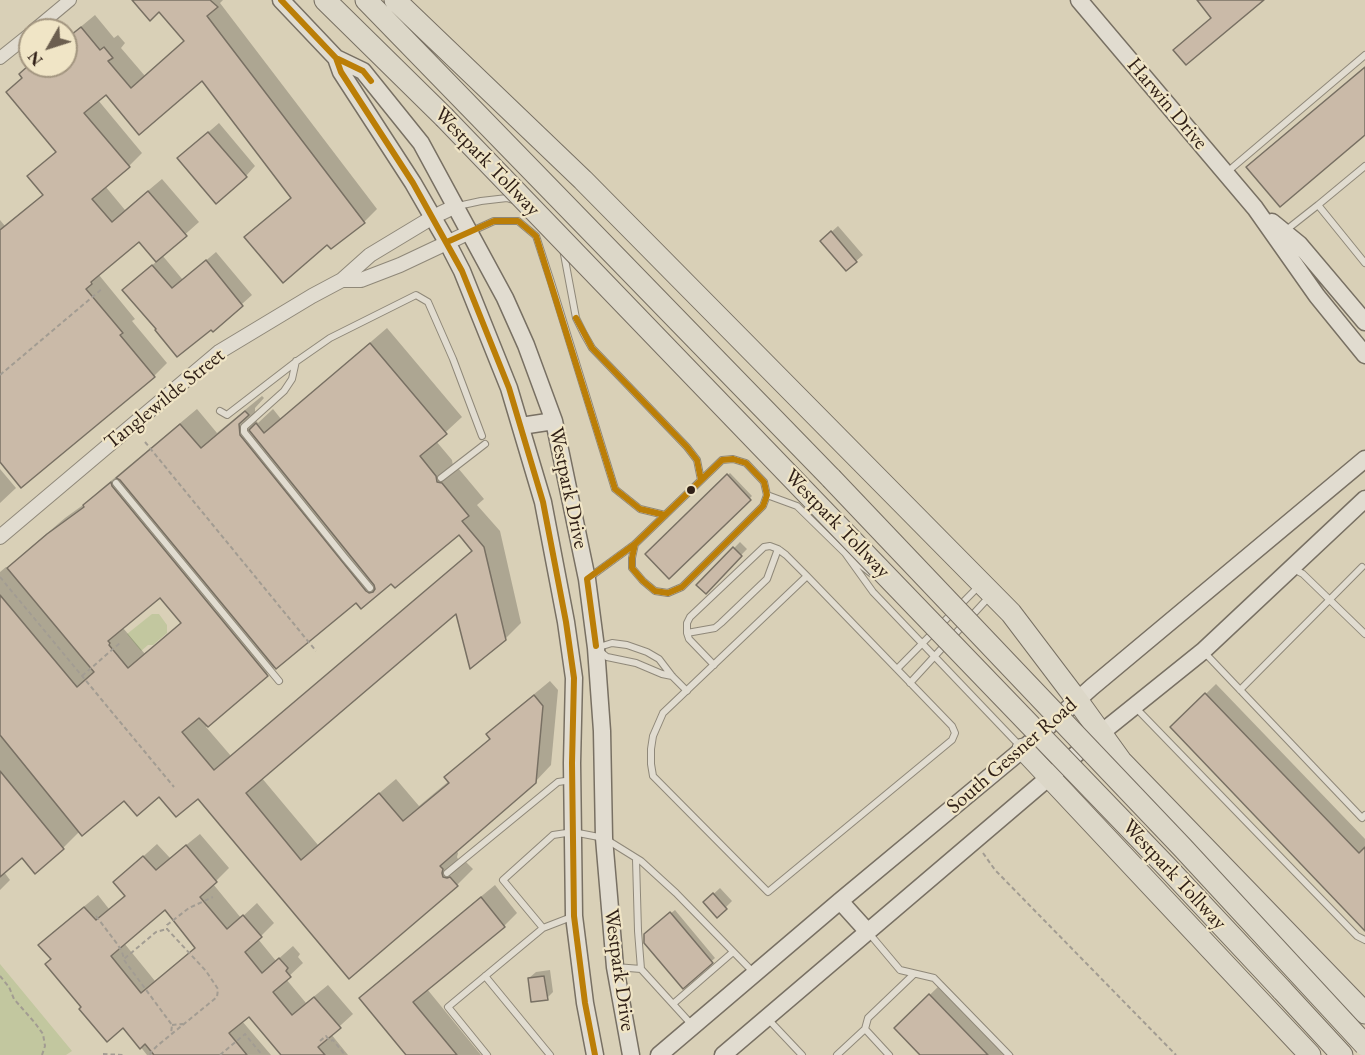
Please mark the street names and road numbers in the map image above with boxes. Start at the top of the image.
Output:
street label: Harwin Drive [1121,53,1213,155]
street label: Westpark Tollway [429,102,545,222]
street label: Tanglewilde Street [100,343,230,455]
street label: Westpark Drive [543,425,593,551]
street label: Westpark Tollway [779,464,895,584]
street label: South Gessner Road [942,693,1082,819]
street label: Westpark Tollway [1116,814,1232,936]
street label: Westpark Drive [598,907,640,1033]

